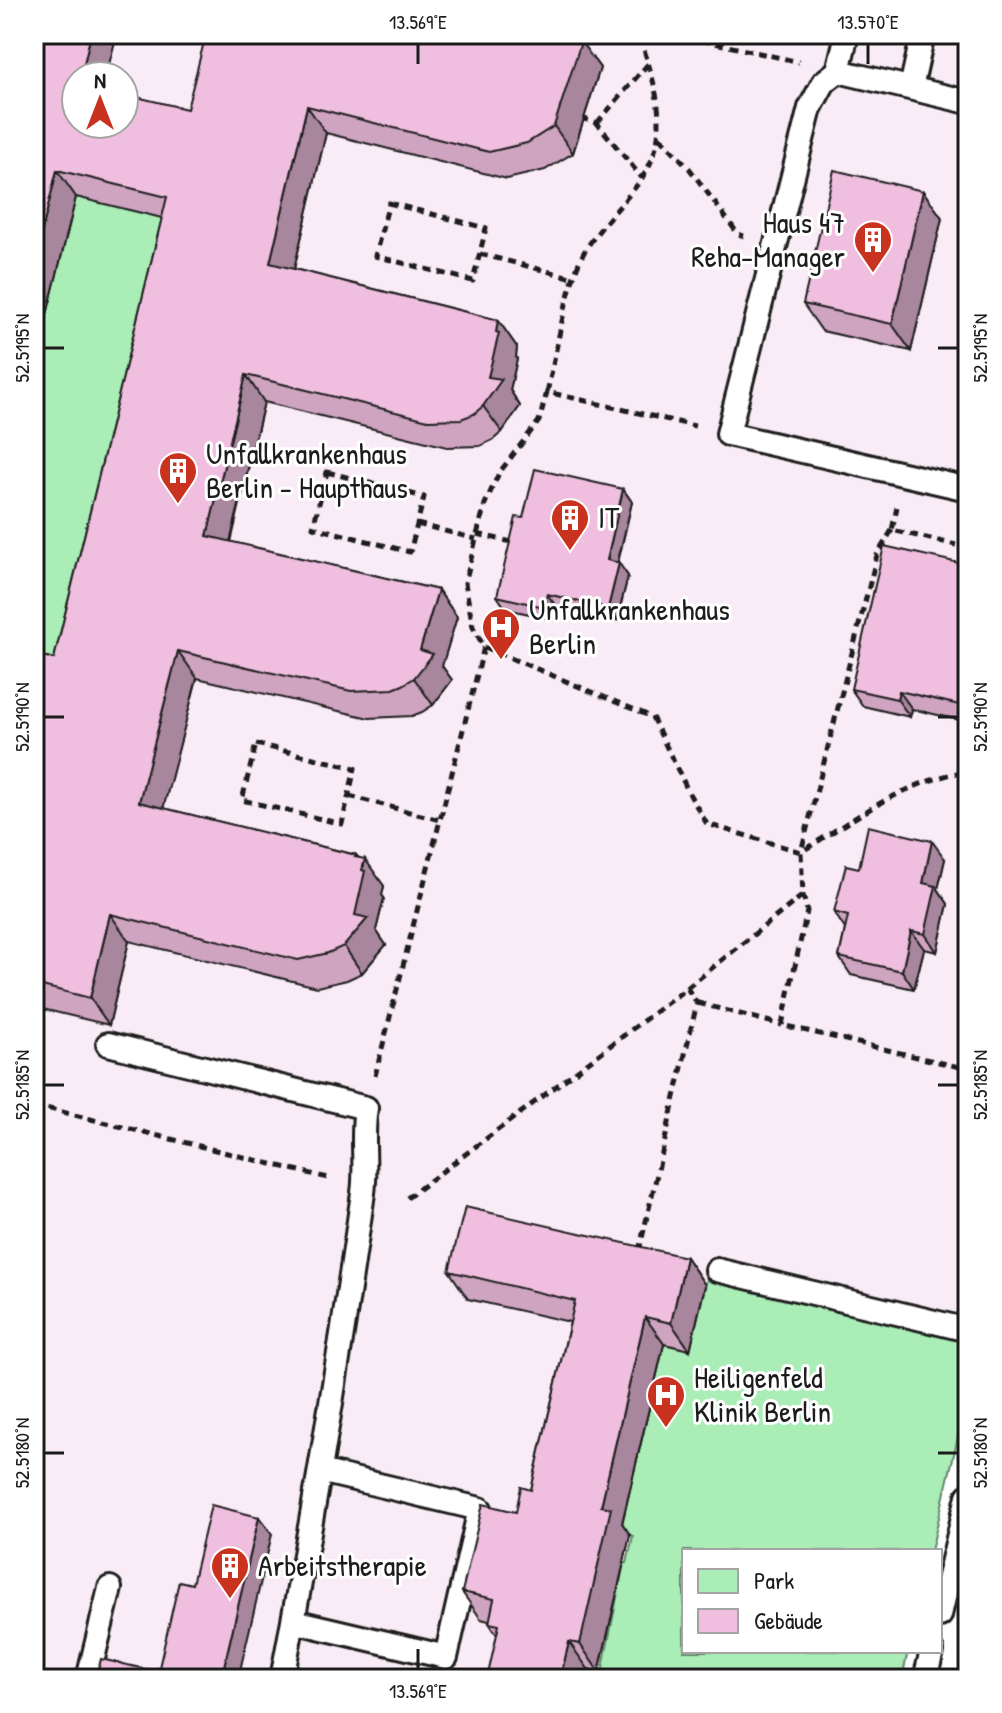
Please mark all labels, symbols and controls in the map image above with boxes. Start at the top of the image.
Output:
text: 13.569°E [389,8,447,35]
text: 13.570°E [837,8,899,35]
north arrow [60,60,140,140]
text: N [94,65,106,95]
place label: Haus 47 Reha-Manager [691,202,845,276]
building icon: Haus 47 Reha-Manager [852,219,894,274]
text: 52.5195°N [8,314,35,382]
text: 52.5195°N [966,314,993,382]
place label: Unfallkrankenhaus Berlin - Haupthaus [206,433,408,507]
building icon: Unfallkrankenhaus Berlin - Haupthaus [157,450,199,505]
building icon: IT [549,497,591,552]
place label: IT [598,497,620,537]
place label: Unfallkrankenhaus Berlin [529,589,730,663]
hospital icon: Unfallkrankenhaus Berlin [480,606,522,661]
text: 52.5190°N [8,682,35,752]
text: 52.5190°N [966,682,993,752]
text: 52.5185°N [8,1050,35,1120]
text: 52.5185°N [966,1050,993,1120]
place label: Heiligenfeld Klinik Berlin [694,1357,831,1431]
hospital icon: Heiligenfeld Klinik Berlin [645,1374,687,1429]
text: 52.5180°N [8,1418,35,1488]
text: 52.5180°N [966,1418,993,1488]
building icon: Arbeitstherapie [209,1545,251,1600]
place label: Arbeitstherapie [258,1545,427,1585]
legend [682,1549,942,1653]
text: Park [754,1564,794,1596]
text: Gebäude [754,1604,823,1636]
text: 13.569°E [389,1677,447,1704]

